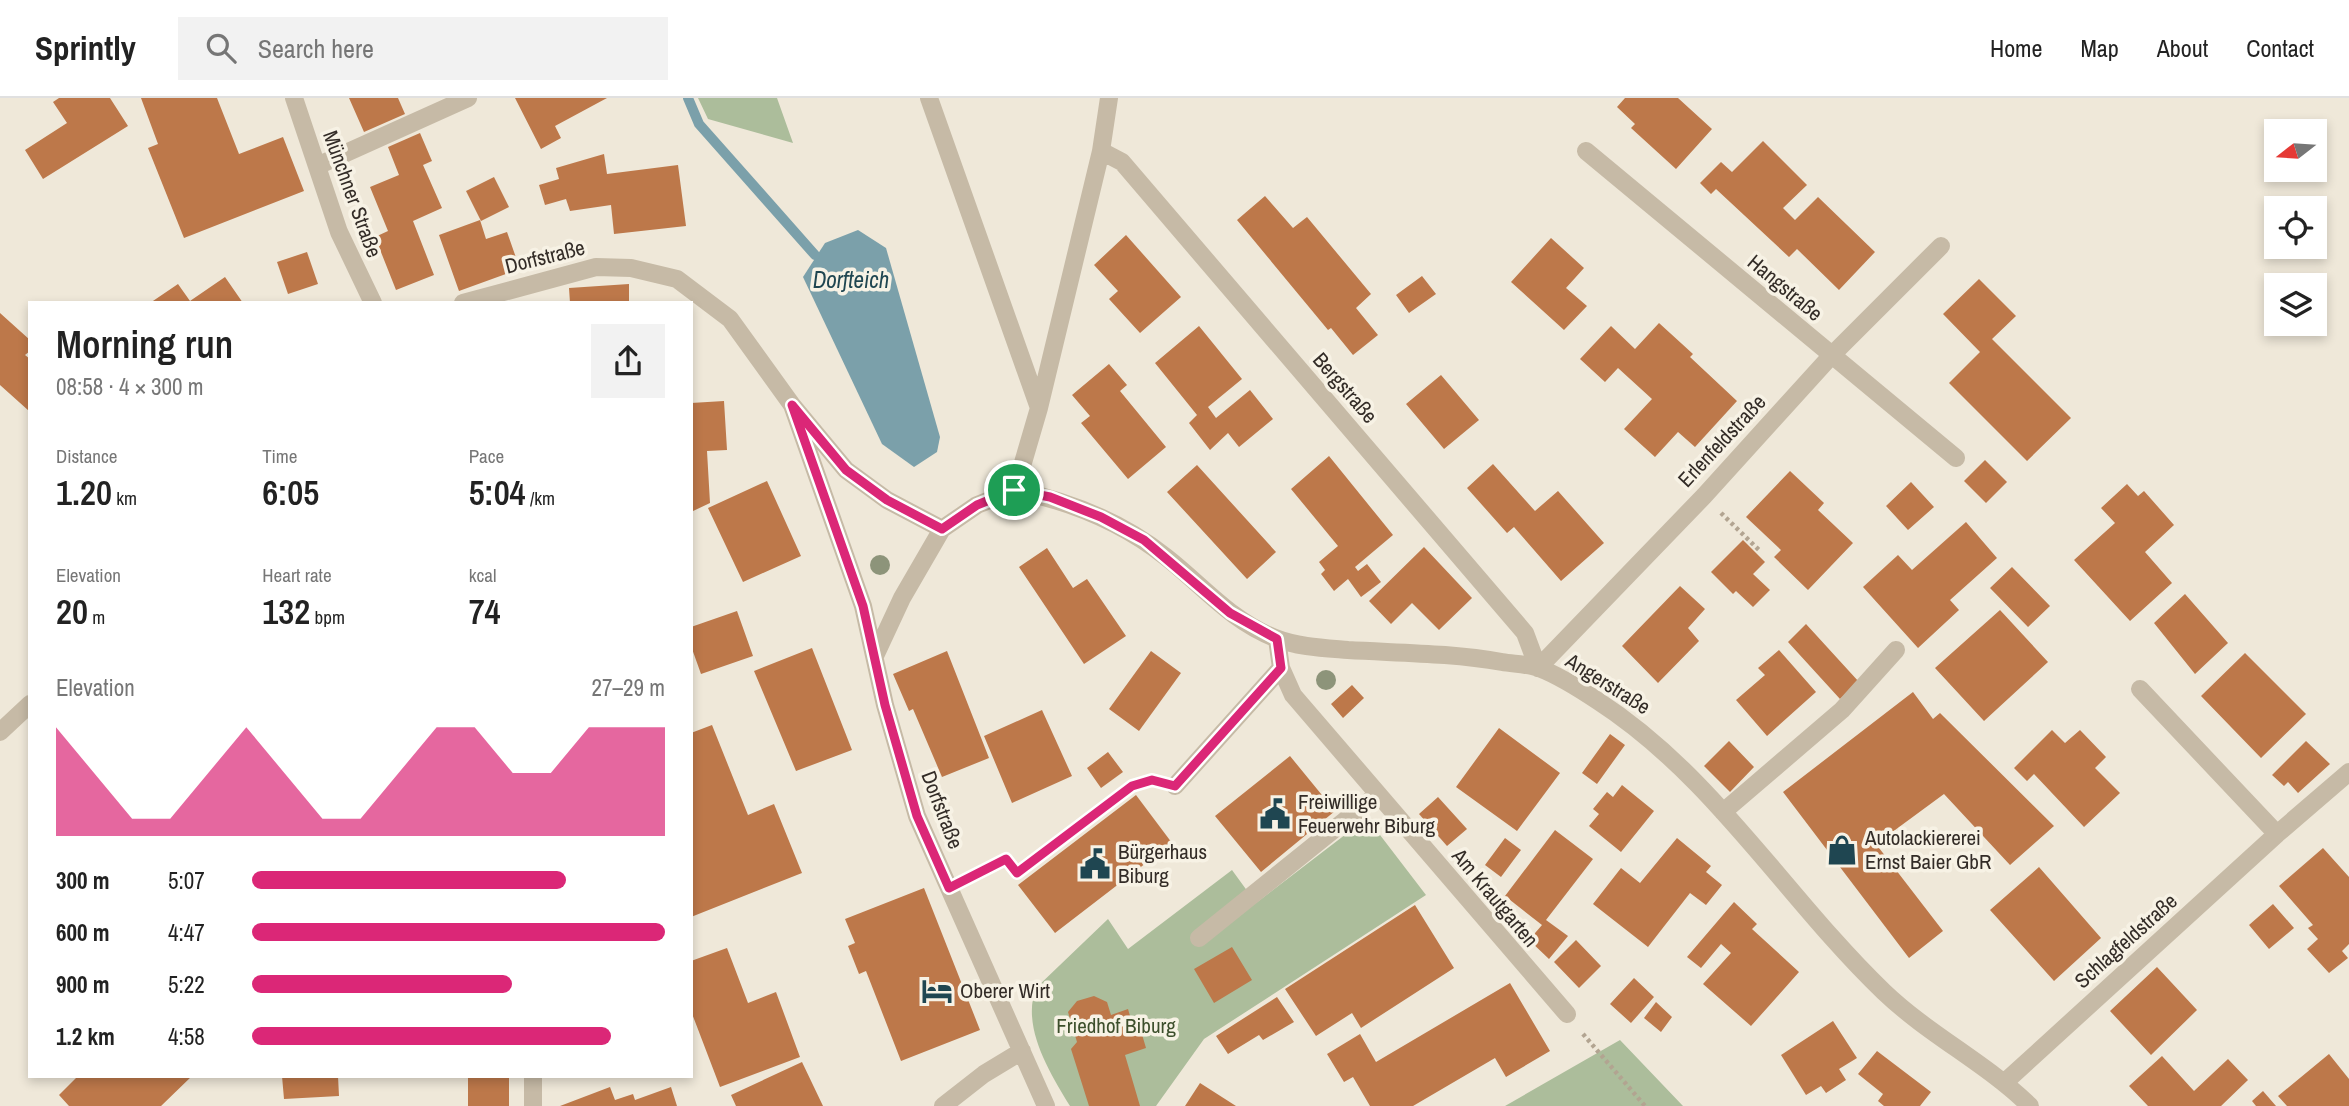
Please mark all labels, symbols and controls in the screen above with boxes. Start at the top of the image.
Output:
search box [178,17,668,80]
text: Sprintly [35,26,136,70]
icon: search [202,29,240,67]
text: Search here [258,31,374,66]
text: Home [1990,32,2042,64]
text: Map [2080,32,2119,64]
text: About [2157,32,2208,64]
text: Contact [2246,32,2314,64]
north arrow [2264,119,2328,182]
map controls [2264,119,2327,336]
street label: Münchner Straße [316,126,389,261]
button: locate [2264,196,2327,259]
street label: Dorfstraße [502,233,588,280]
street label: Hangstraße [1742,248,1829,328]
water label: Dorfteich [813,264,889,295]
button: layers [2264,273,2327,336]
text: Morning run [56,319,233,370]
button: share [591,324,665,398]
street label: Bergstraße [1306,346,1384,429]
text: 08:58 · 4 × 300 m [56,371,203,402]
street label: Erlenfeldstraße [1671,388,1772,493]
text: Distance [56,443,117,469]
text: Time [262,443,297,469]
text: Pace [469,443,504,469]
pin [984,460,1044,520]
text: 1.20 [56,469,112,516]
text: 6:05 [262,469,319,516]
text: 5:04 [469,469,526,516]
icon: arrive [995,471,1033,509]
text: km [112,485,137,511]
text: /km [526,485,555,511]
text: Elevation [56,562,121,588]
text: Heart rate [262,562,332,588]
text: kcal [469,562,496,588]
text: 20 [56,588,88,635]
text: 132 [262,588,310,635]
text: 74 [469,588,501,635]
text: m [88,604,105,630]
text: bpm [310,604,345,630]
street label: Angerstraße [1560,646,1656,721]
text: Elevation [56,672,135,703]
text: 27–29 m [592,672,665,703]
street label: Dorfstraße [914,767,971,853]
place label: Freiwillige Feuerwehr Biburg [1298,787,1435,840]
public building icon: Freiwillige Feuerwehr Biburg [1258,797,1292,831]
place label: Autolackiererei Ernst Baier GbR [1864,823,1991,876]
shop icon: Autolackiererei Ernst Baier GbR [1825,833,1859,867]
place label: Bürgerhaus Biburg [1118,837,1207,890]
street label: Am Krautgarten [1445,841,1545,953]
public building icon: Bürgerhaus Biburg [1078,847,1112,881]
text: 300 m [56,865,109,896]
text: 5:07 [168,865,205,896]
street label: Schlagfeldstraße [2068,887,2183,995]
text: 600 m [56,917,109,948]
text: 4:47 [168,917,205,948]
text: 900 m [56,969,109,1000]
text: 5:22 [168,969,205,1000]
hotel icon: Oberer Wirt [920,974,954,1008]
place label: Oberer Wirt [960,976,1050,1005]
park label: Friedhof Biburg [1056,1011,1176,1040]
text: 1.2 km [56,1021,115,1052]
text: 4:58 [168,1021,205,1052]

